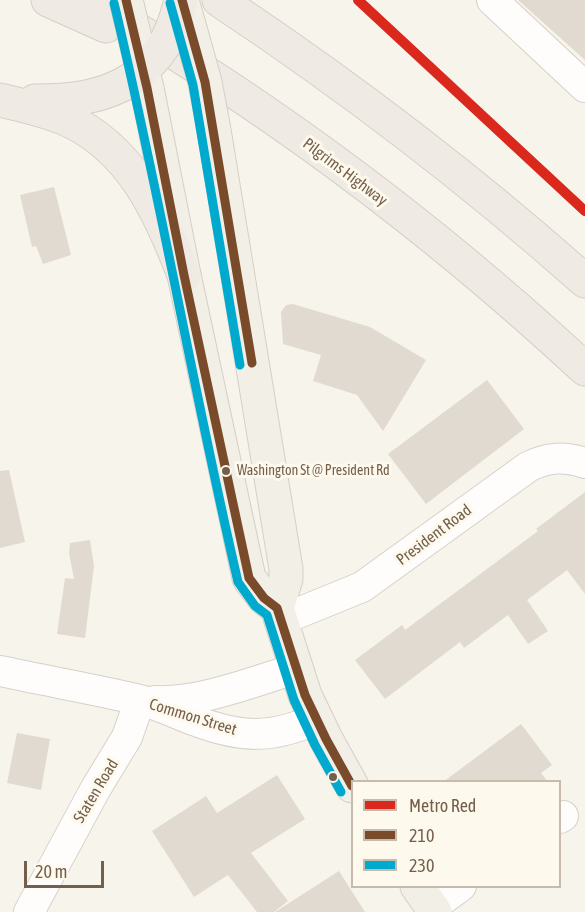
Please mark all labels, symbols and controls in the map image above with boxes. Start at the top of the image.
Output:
street label: Pilgrims Highway [299,134,391,210]
place label: Washington St @ President Rd [237,463,390,479]
marker: Washington St @ President Rd [220,465,232,477]
street label: President Road [393,501,475,569]
street label: Common Street [147,695,239,739]
street label: Staten Road [69,756,123,826]
unlabelled marker [327,771,339,783]
legend [351,780,561,888]
text: Metro Red [409,795,476,816]
text: 210 [409,825,434,846]
scale bar [27,849,106,887]
text: 230 [409,855,434,876]
text: 20 m [35,861,67,882]

